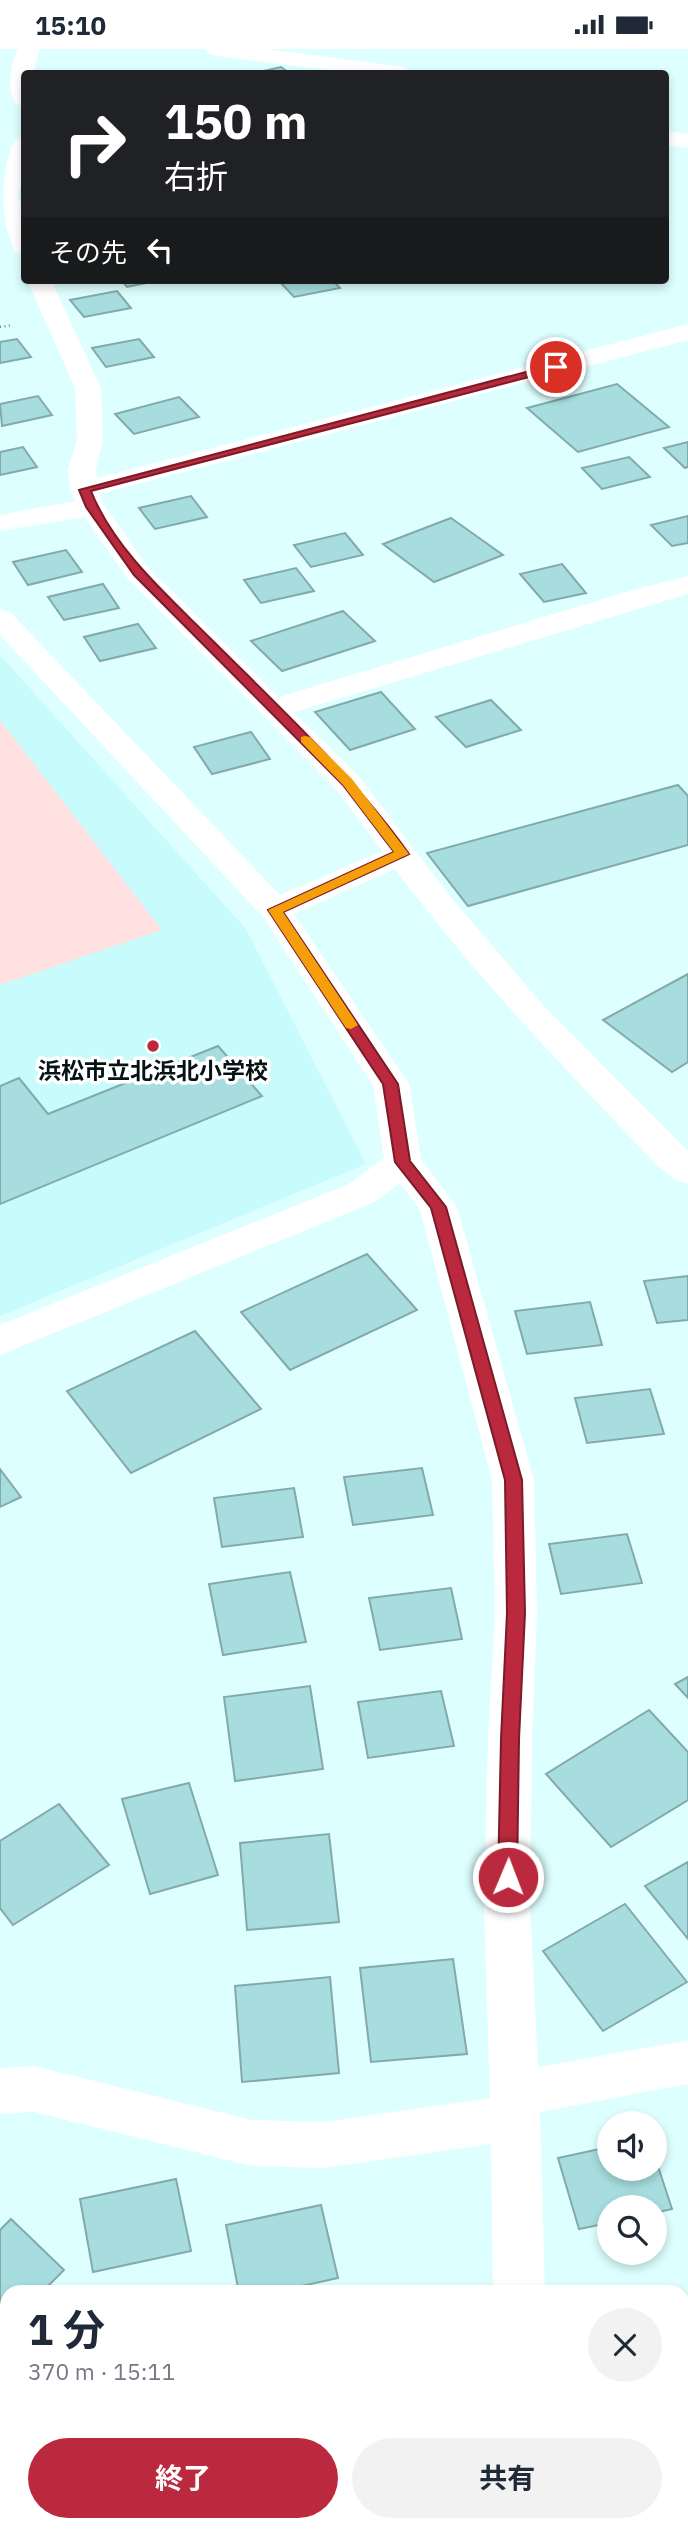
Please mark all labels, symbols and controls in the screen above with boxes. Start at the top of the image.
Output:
text: 15:10 [35,8,106,42]
text: 150 m [164,89,308,152]
icon: right [49,98,140,189]
text: 右折 [164,155,228,197]
icon: left [141,231,179,269]
text: その先 [49,235,127,269]
pin [526,337,586,397]
icon: arrive [537,348,575,386]
marker: 浜松市立北浜北小学校 [145,1038,161,1054]
place label: 浜松市立北浜北小学校 [38,1055,268,1085]
position arrow [471,1840,545,1914]
map controls [597,2111,667,2265]
button: sound [597,2111,667,2181]
button: search [597,2195,667,2265]
text: 1 分 [28,2302,105,2357]
button: close [588,2308,662,2382]
text: 370 m · 15:11 [28,2356,175,2386]
button: 終了 [28,2438,338,2518]
button: 共有 [352,2438,662,2518]

